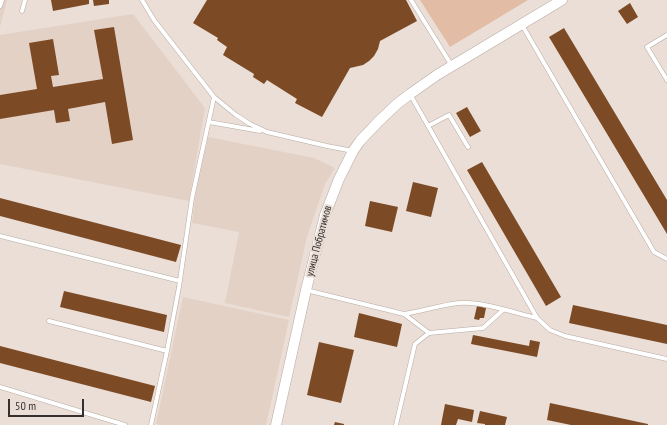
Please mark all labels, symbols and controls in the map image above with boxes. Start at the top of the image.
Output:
street label: улица Побратимов [303,204,335,278]
scale bar [10,391,86,417]
text: 50 m [15,398,36,413]

